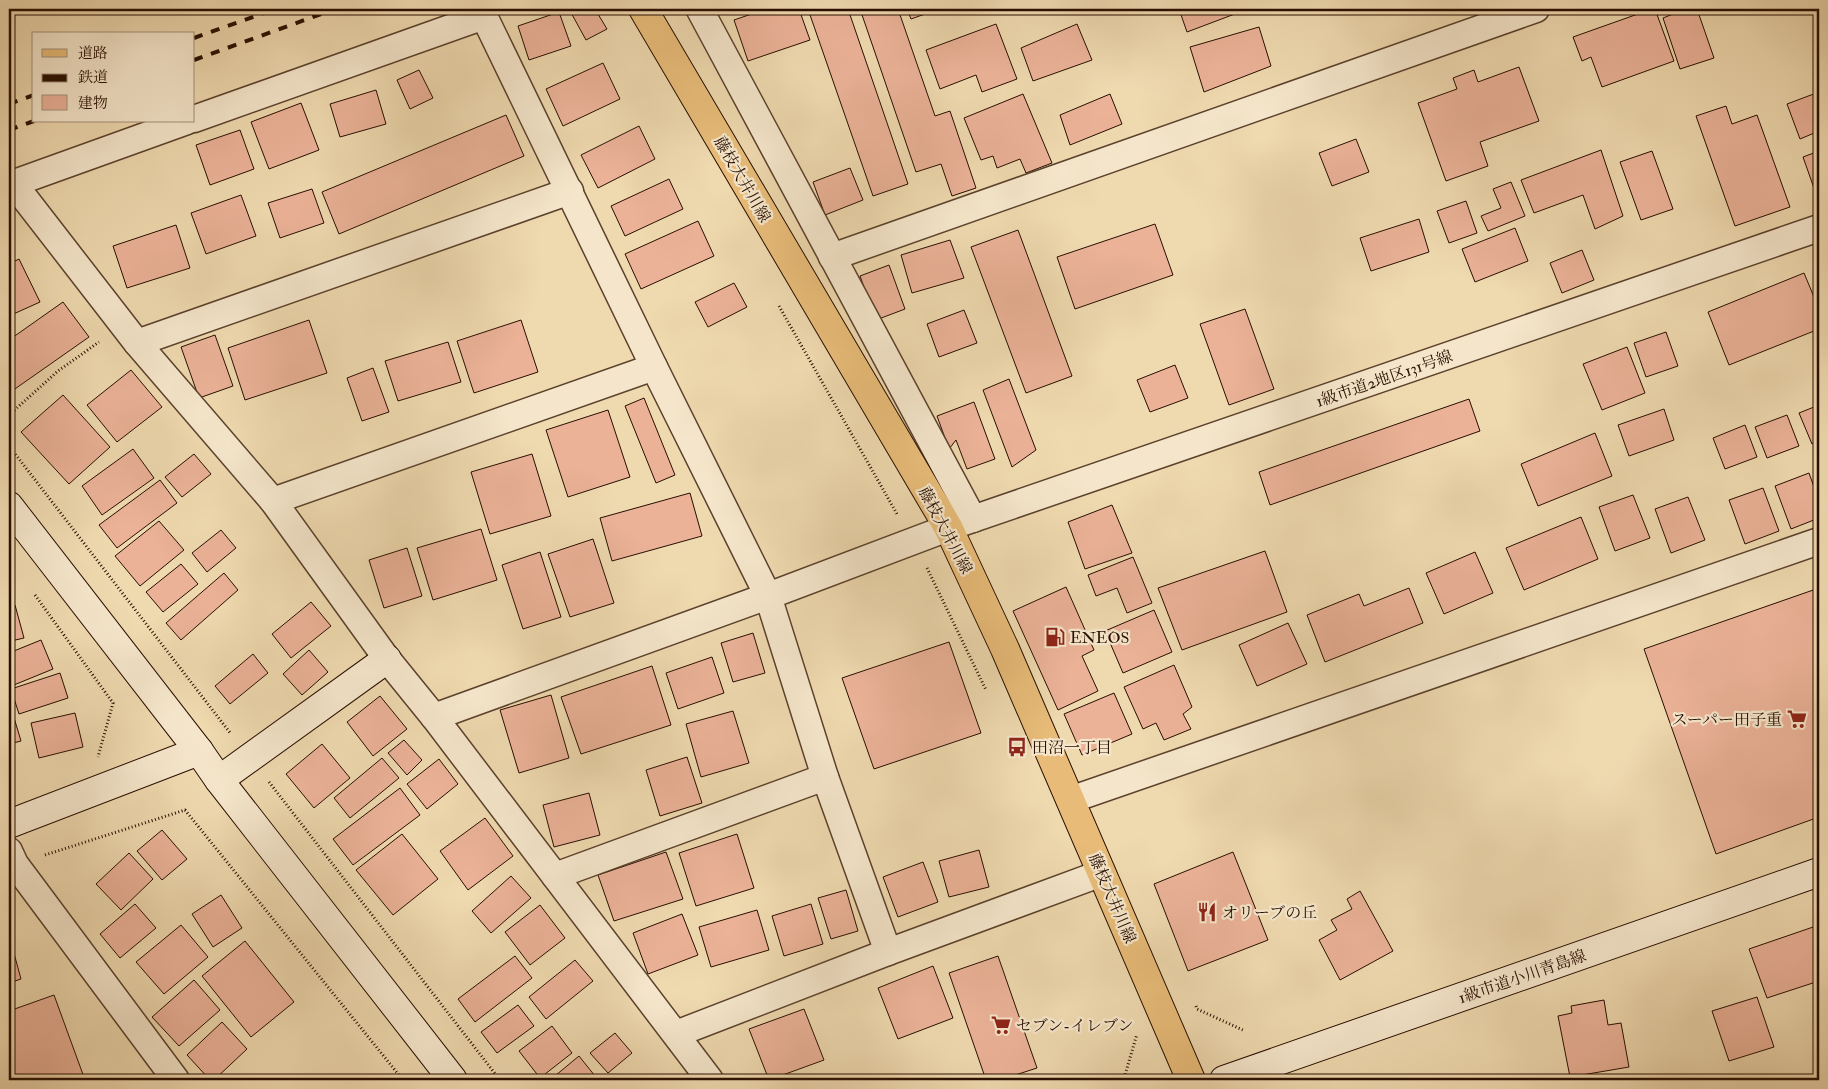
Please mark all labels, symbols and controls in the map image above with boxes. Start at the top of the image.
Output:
legend [32,32,195,122]
text: 道路 [78,44,108,63]
text: 鉄道 [78,68,108,87]
text: 建物 [78,94,108,113]
street label: 藤枝大井川線 [709,133,775,226]
street label: 1級市道2地区131号線 [1313,346,1455,412]
street label: 藤枝大井川線 [914,483,976,578]
fuel station icon: ENEOS [1044,626,1066,648]
place label: ENEOS [1070,628,1129,648]
supermarket icon: スーパー田子重 [1786,708,1808,730]
place label: スーパー田子重 [1672,710,1782,730]
bus stop icon: 田沼一丁目 [1006,736,1028,758]
place label: 田沼一丁目 [1032,738,1112,758]
street label: 藤枝大井川線 [1084,850,1140,946]
restaurant icon: オリーブの丘 [1196,901,1218,923]
place label: オリーブの丘 [1222,903,1317,923]
street label: 1級市道小川青島線 [1456,946,1589,1008]
supermarket icon: セブン-イレブン [990,1014,1012,1036]
place label: セブン-イレブン [1016,1016,1134,1036]

